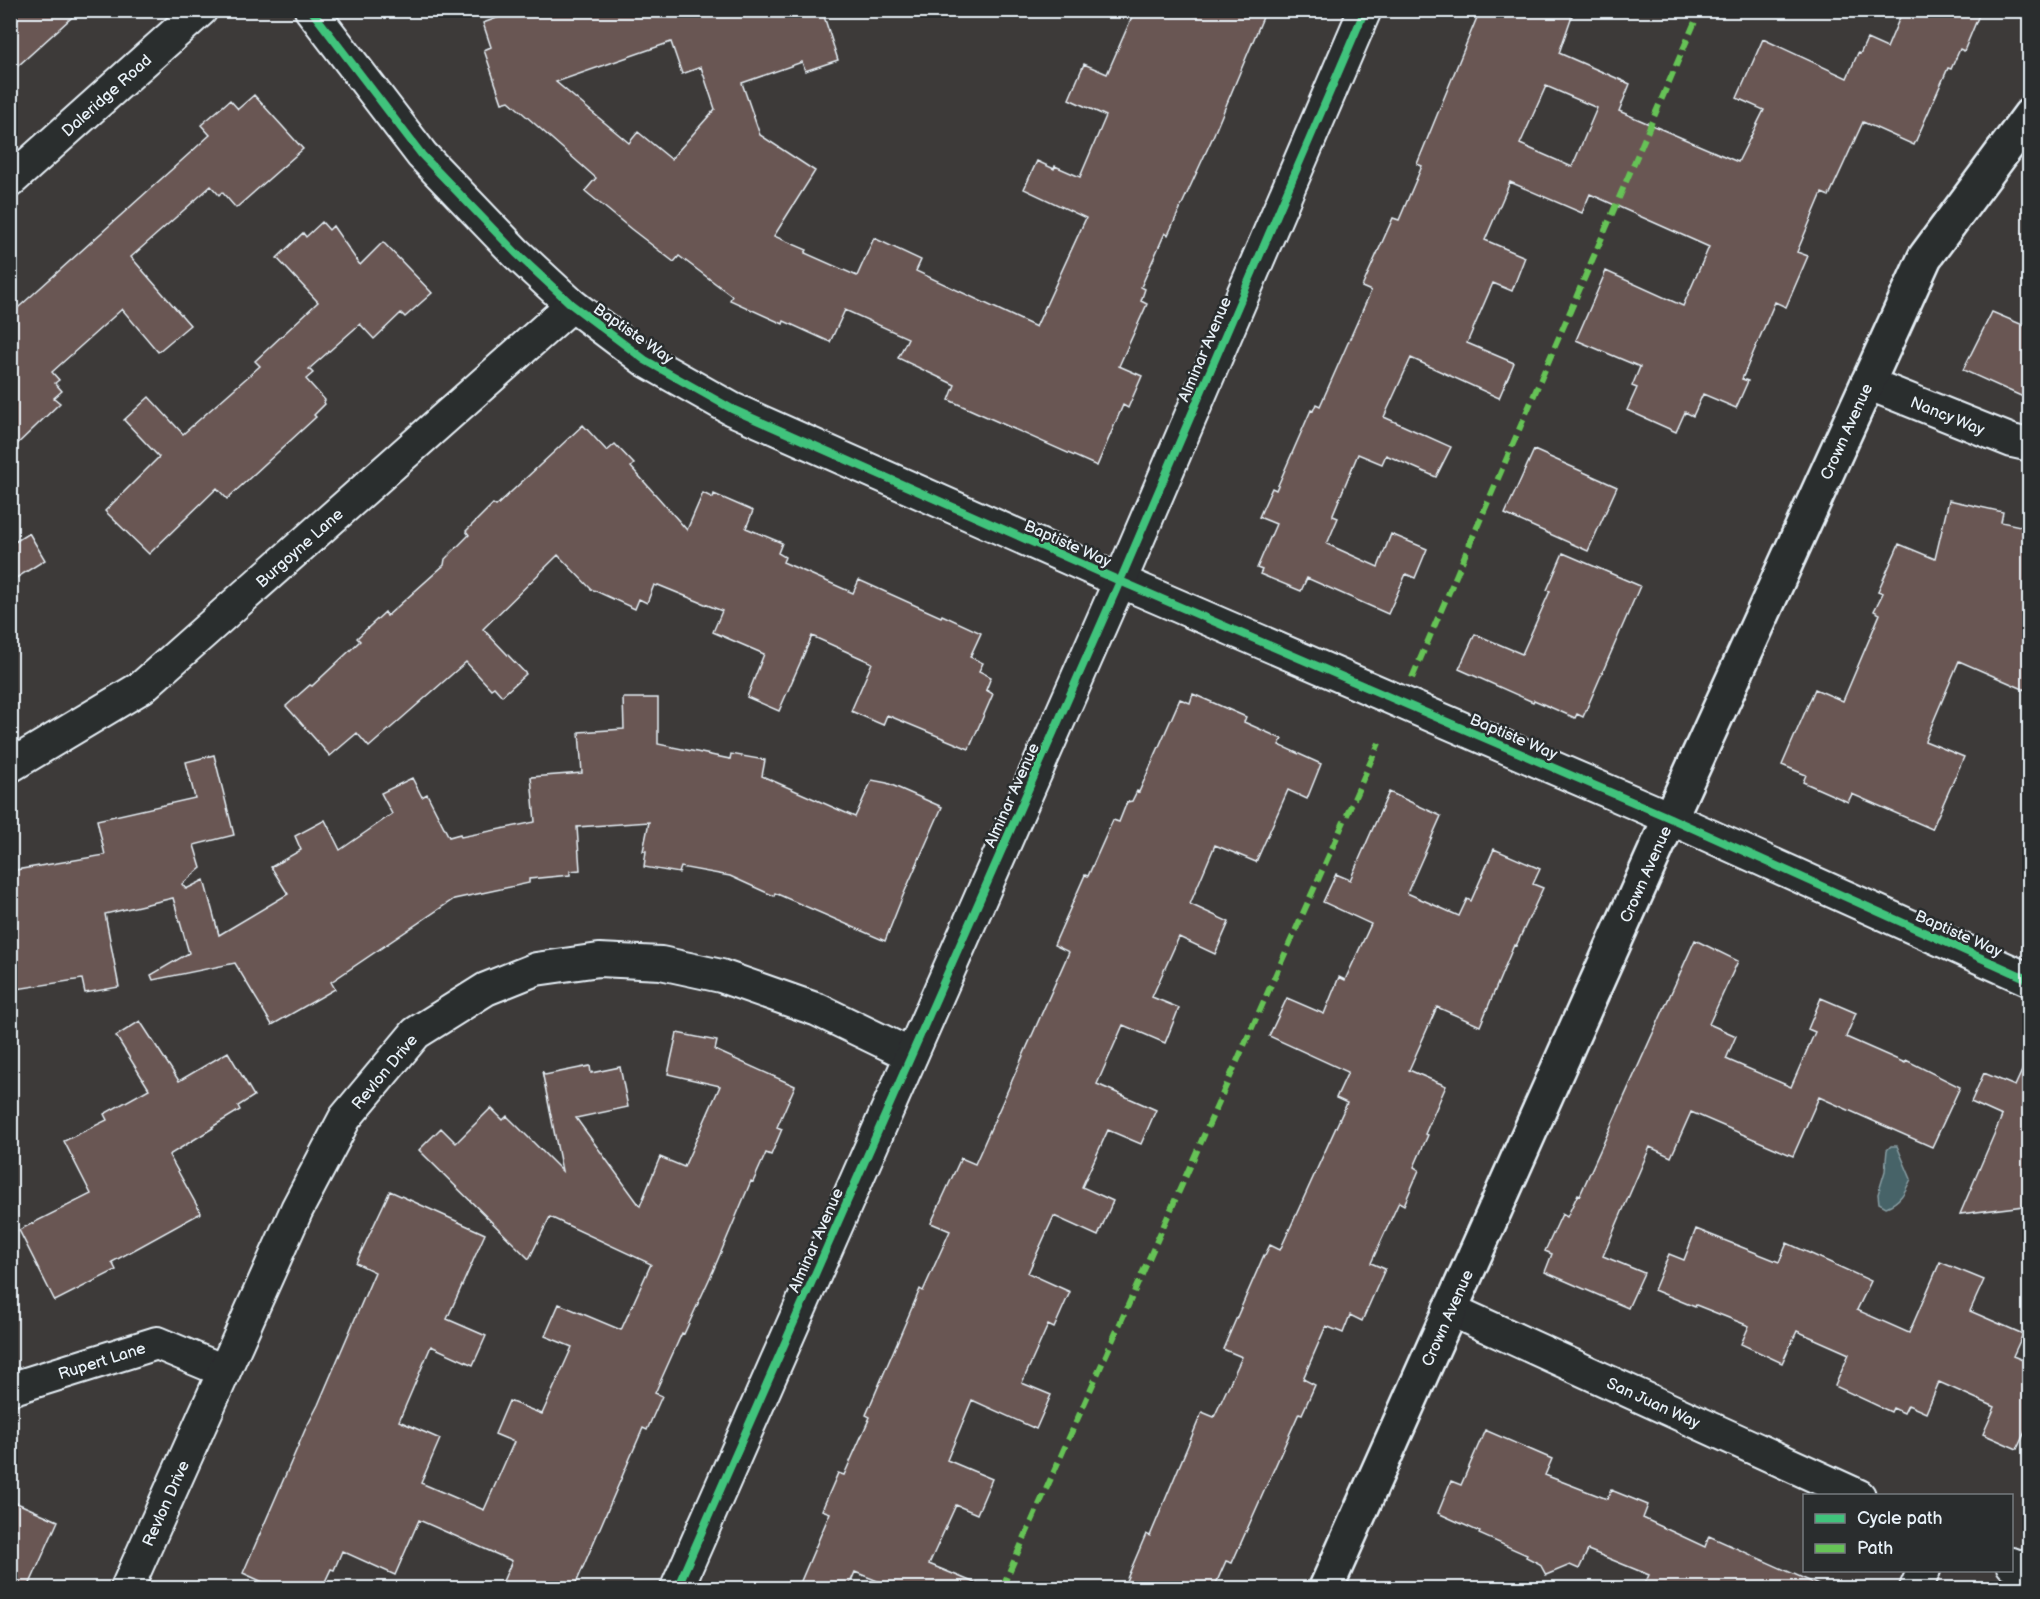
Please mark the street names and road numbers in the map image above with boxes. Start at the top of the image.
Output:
street label: Daleridge Road [58,51,156,141]
street label: Alminar Avenue [1175,294,1236,405]
street label: Baptiste Way [589,300,677,369]
street label: Crown Avenue [1817,380,1877,483]
street label: Nancy Way [1907,393,1988,440]
street label: Burgoyne Lane [253,505,348,592]
street label: Baptiste Way [1021,517,1115,572]
street label: Baptiste Way [1467,710,1561,765]
street label: Alminar Avenue [981,740,1044,851]
street label: Crown Avenue [1617,823,1676,926]
street label: Baptiste Way [1912,907,2006,962]
street label: Revlon Drive [348,1031,422,1114]
street label: Alminar Avenue [785,1185,848,1296]
street label: Crown Avenue [1418,1267,1478,1370]
street label: Rupert Lane [56,1339,149,1384]
street label: San Juan Way [1604,1374,1703,1434]
street label: Revlon Drive [139,1457,194,1550]

